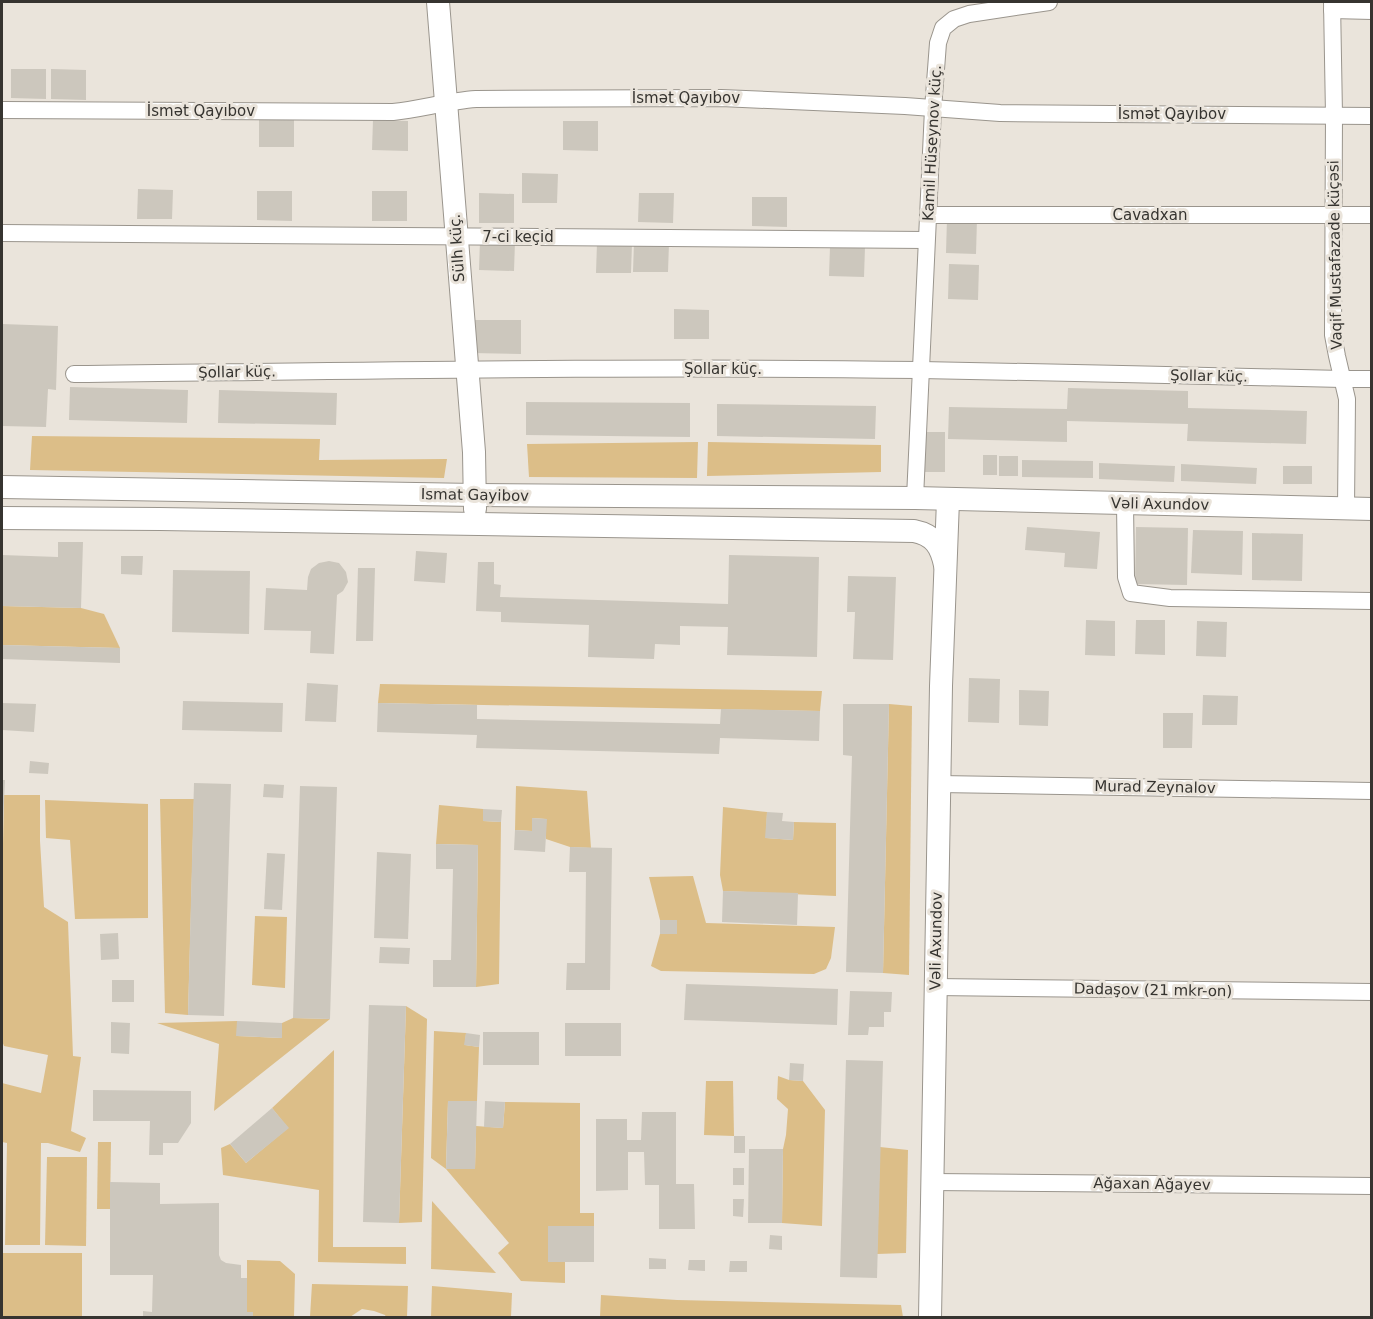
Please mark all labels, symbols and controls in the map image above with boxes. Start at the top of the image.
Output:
street label: Kamil Hüseynov küç. [919,65,945,221]
street label: İsmət Qayıbov [632,88,740,107]
street label: İsmət Qayıbov [147,101,255,120]
street label: İsmət Qayıbov [1118,104,1226,123]
street label: Vaqif Mustafazade küçəsi [1324,160,1346,350]
street label: Cavadxan [1113,206,1187,224]
street label: Sülh küç. [446,213,468,283]
street label: 7-ci keçid [482,228,554,246]
street label: Şollar küç. [684,360,762,378]
street label: Şollar küç. [198,362,276,382]
street label: Şollar küç. [1170,366,1248,386]
street label: Ismat Gayibov [421,485,529,505]
street label: Vəli Axundov [1111,494,1209,514]
street label: Murad Zeynalov [1094,777,1216,797]
street label: Vəli Axundov [926,892,946,990]
street label: Dadaşov (21 mkr-on) [1074,980,1232,1000]
street label: Ağaxan Ağayev [1093,1174,1211,1194]

